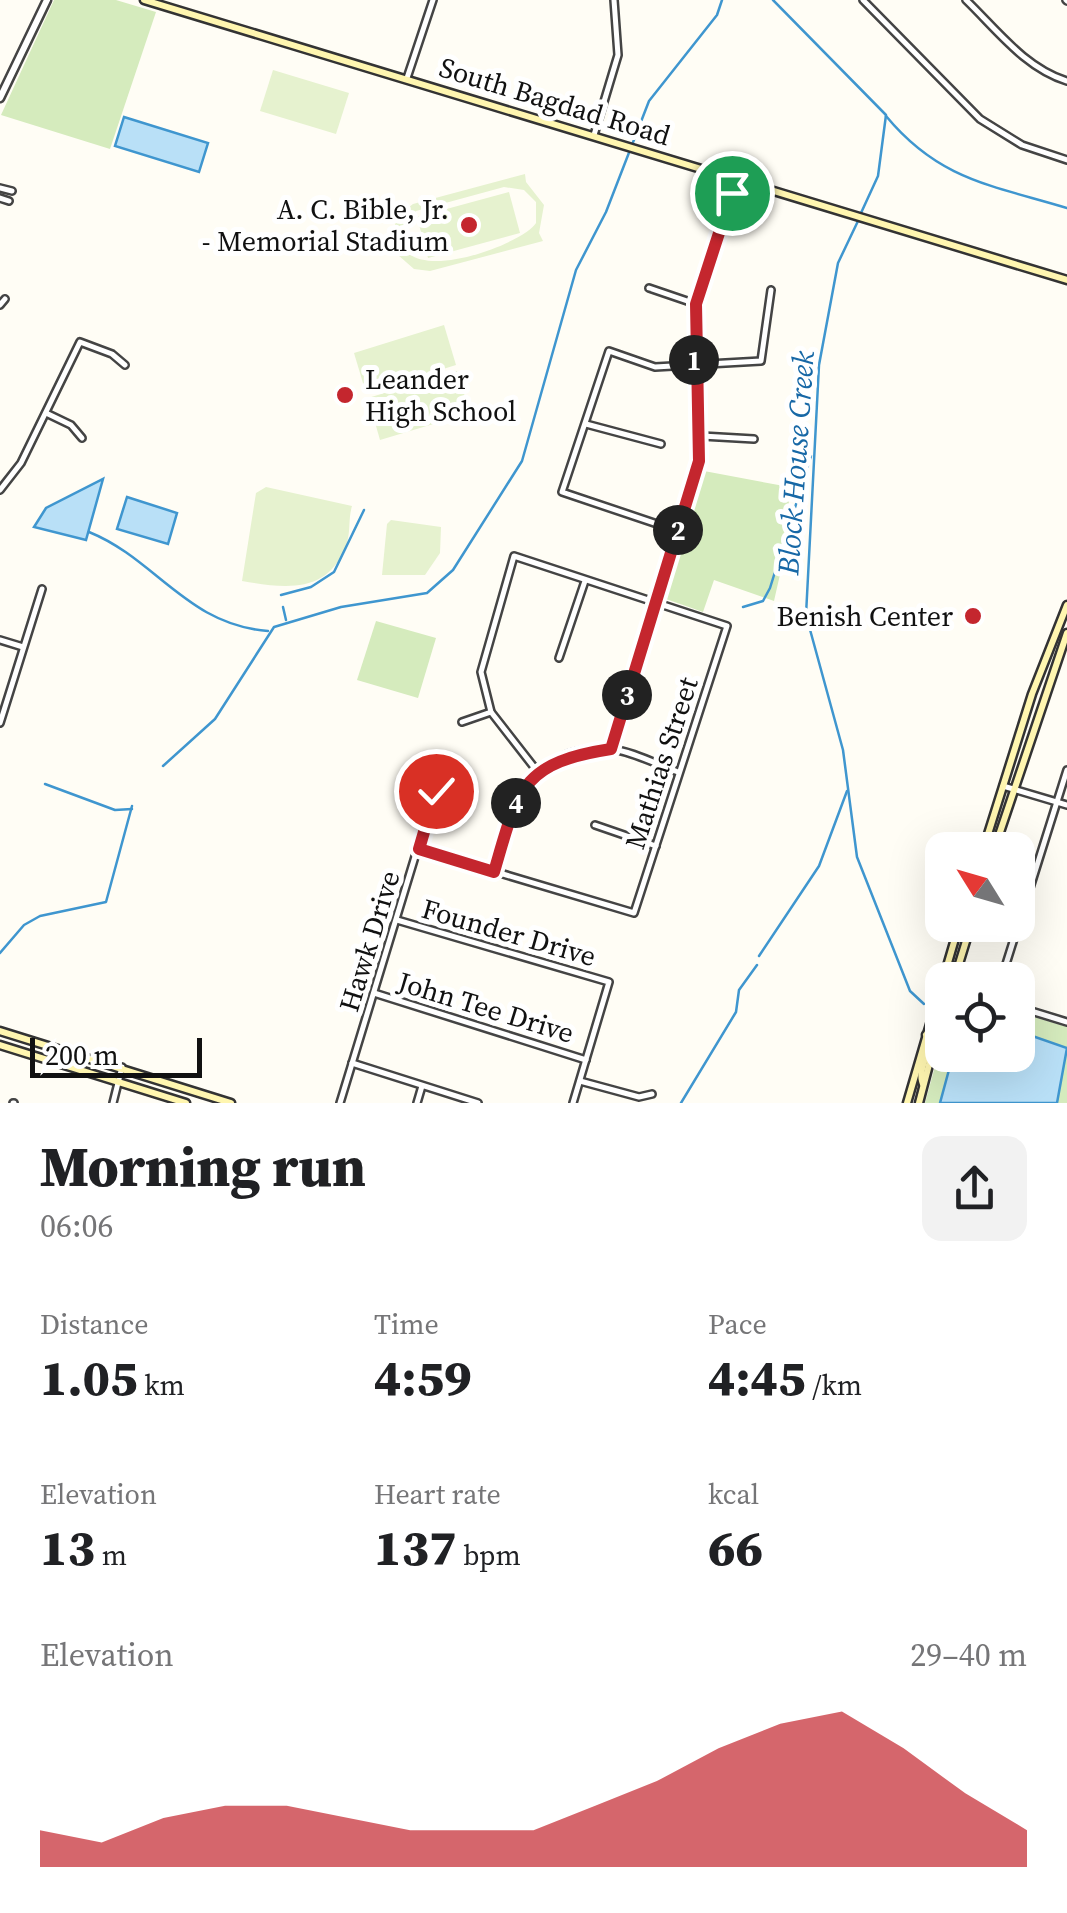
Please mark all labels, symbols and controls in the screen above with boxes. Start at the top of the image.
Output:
street label: South Bagdad Road [435,48,675,154]
pin [690,151,775,236]
icon: arrive [705,166,760,221]
place label: A. C. Bible, Jr. - Memorial Stadium [202,190,449,260]
marker: A. C. Bible, Jr. - Memorial Stadium [458,214,480,236]
pin: 1 [669,335,719,385]
text: 1 [686,341,702,379]
water label: Block House Creek [767,349,824,577]
place label: Leander High School [365,360,516,430]
marker: Leander High School [334,384,356,406]
pin: 2 [653,505,703,555]
text: 2 [670,511,686,549]
place label: Benish Center [777,597,953,635]
marker: Benish Center [962,605,984,627]
pin: 3 [602,670,652,720]
street label: Mathias Street [615,671,707,854]
text: 3 [619,676,635,714]
pin [394,749,479,834]
icon: check [409,764,464,819]
pin: 4 [491,778,541,828]
text: 4 [508,784,524,822]
north arrow [925,832,1035,942]
map controls [925,832,1035,1072]
street label: Hawk Drive [330,866,408,1016]
street label: Founder Drive [417,889,601,975]
street label: John Tee Drive [392,962,579,1052]
button: locate [925,962,1035,1072]
scale bar [30,1033,202,1078]
text: 200 m [45,1036,119,1074]
text: Morning run [40,1129,366,1204]
button: share [922,1136,1027,1241]
text: 06:06 [40,1204,114,1248]
text: Distance [40,1305,149,1343]
text: Time [374,1305,439,1343]
text: Pace [708,1305,767,1343]
text: 1.05 [40,1343,138,1412]
text: 4:59 [374,1343,472,1412]
text: 4:45 [708,1343,806,1412]
text: km [138,1366,185,1404]
text: /km [806,1366,862,1404]
text: Elevation [40,1475,157,1513]
text: Heart rate [374,1475,501,1513]
text: kcal [708,1475,759,1513]
text: 13 [40,1513,95,1582]
text: 137 [374,1513,457,1582]
text: 66 [708,1513,763,1582]
text: m [95,1536,127,1574]
text: bpm [457,1536,521,1574]
text: Elevation [40,1633,174,1677]
text: 29–40 m [910,1633,1027,1677]

